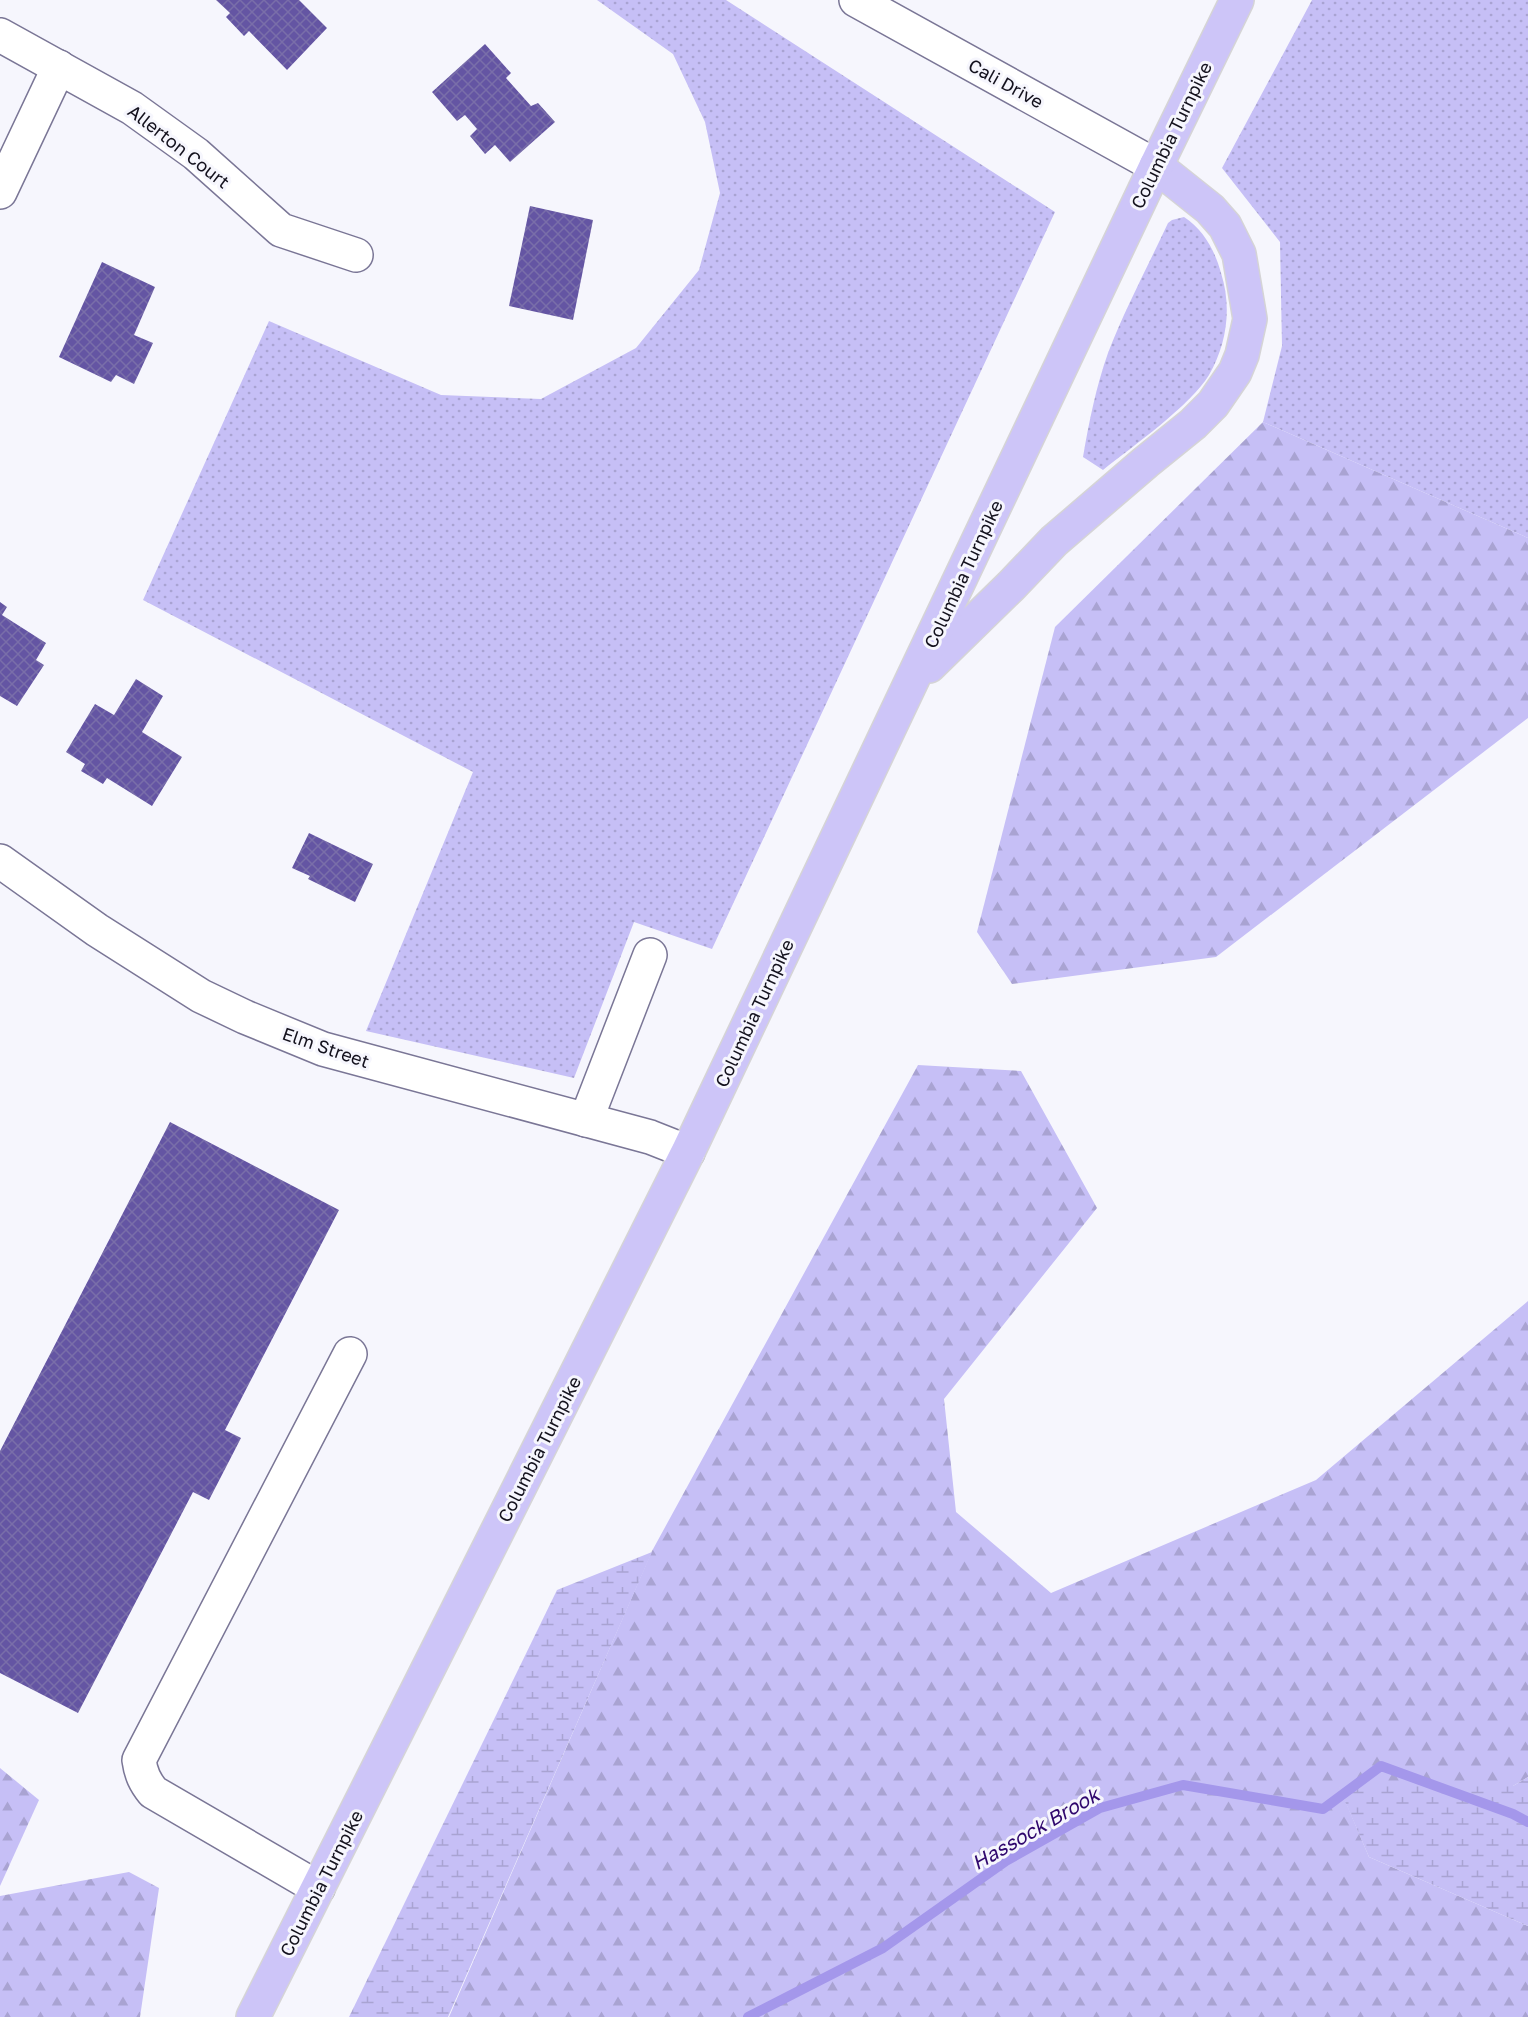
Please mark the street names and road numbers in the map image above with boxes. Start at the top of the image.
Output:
street label: Cali Drive [965,53,1047,113]
street label: Columbia Turnpike [1126,58,1216,212]
street label: Allerton Court [124,99,234,193]
street label: Columbia Turnpike [919,496,1007,652]
street label: Columbia Turnpike [710,935,798,1091]
street label: Elm Street [280,1022,372,1072]
street label: Columbia Turnpike [493,1372,585,1526]
street label: Columbia Turnpike [275,1806,367,1960]

